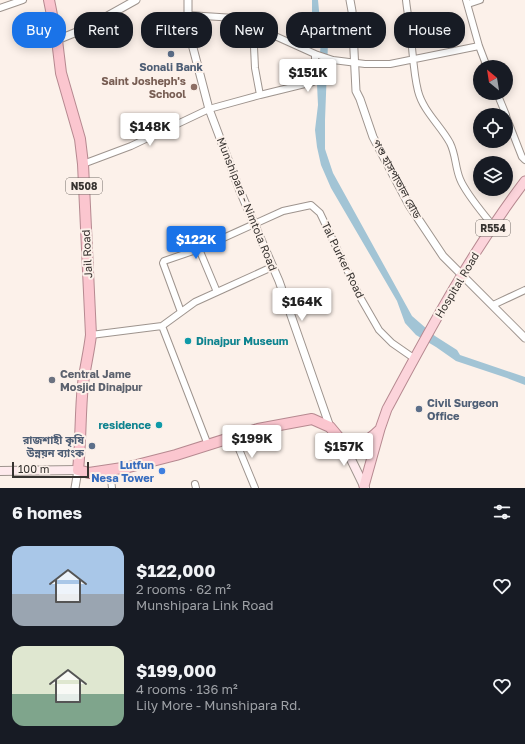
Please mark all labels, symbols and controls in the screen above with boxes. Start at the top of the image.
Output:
chip: Buy [12,12,66,48]
chip: Rent [74,12,133,48]
chip: Filters [141,12,212,48]
chip: New [220,12,278,48]
chip: Apartment [286,12,386,48]
chip: House [394,12,465,48]
marker: Sonali Bank [166,49,176,59]
pin: $151K [280,59,336,93]
place label: Sonali Bank [139,60,203,73]
north arrow [473,60,513,100]
map controls [473,60,513,196]
text: $151K [288,64,328,80]
place label: Saint Josheph's School [101,74,186,100]
marker: Saint Josheph's School [189,82,199,92]
button: locate [473,108,513,148]
pin: $148K [122,113,178,147]
text: $148K [129,118,171,134]
street label: Munshipara - Nimtola Road [215,135,280,272]
street label: পশু হাসপাতাল রোড [370,137,425,221]
button: layers [473,156,513,196]
road number: N508 [66,178,102,194]
street label: Tal Purker Road [319,220,367,300]
road number: R554 [476,220,510,236]
pin: $122K [168,226,224,260]
street label: Jail Road [79,229,94,279]
text: $122K [176,231,216,247]
street label: Hospital Road [432,250,481,320]
pin: $164K [274,288,330,322]
text: $164K [281,293,323,309]
place label: Dinajpur Museum [196,334,289,347]
marker: Dinajpur Museum [183,336,193,346]
place label: Central Jame Mosjid Dinajpur [60,367,143,393]
marker: Central Jame Mosjid Dinajpur [47,375,57,385]
place label: Civil Surgeon Office [427,396,499,422]
marker: Civil Surgeon Office [414,404,424,414]
place label: residence [98,418,152,431]
marker: residence [154,420,164,430]
pin: $199K [224,425,280,459]
text: $199K [231,430,273,446]
place label: রাজশাহী কৃষি উন্নয়ন ব্যাংক [22,433,85,459]
pin: $157K [316,433,372,467]
text: $157K [324,438,364,454]
marker: রাজশাহী কৃষি উন্নয়ন ব্যাংক [87,441,97,451]
place label: Lutfun Nesa Tower [91,458,155,484]
scale bar [12,460,89,479]
text: 100 m [18,462,49,475]
marker: Lutfun Nesa Tower [157,466,167,476]
icon: filters [491,501,513,523]
text: 6 homes [12,502,82,523]
text: $122,000 [136,560,215,581]
icon: home [44,562,92,610]
icon: heart [491,575,513,597]
text: 2 rooms · 62 m² [136,581,231,597]
text: Munshipara Link Road [136,597,274,613]
text: $199,000 [136,660,216,681]
icon: home [44,662,92,710]
icon: heart [491,675,513,697]
text: 4 rooms · 136 m² [136,681,238,697]
text: Lily More - Munshipara Rd. [136,697,301,713]

